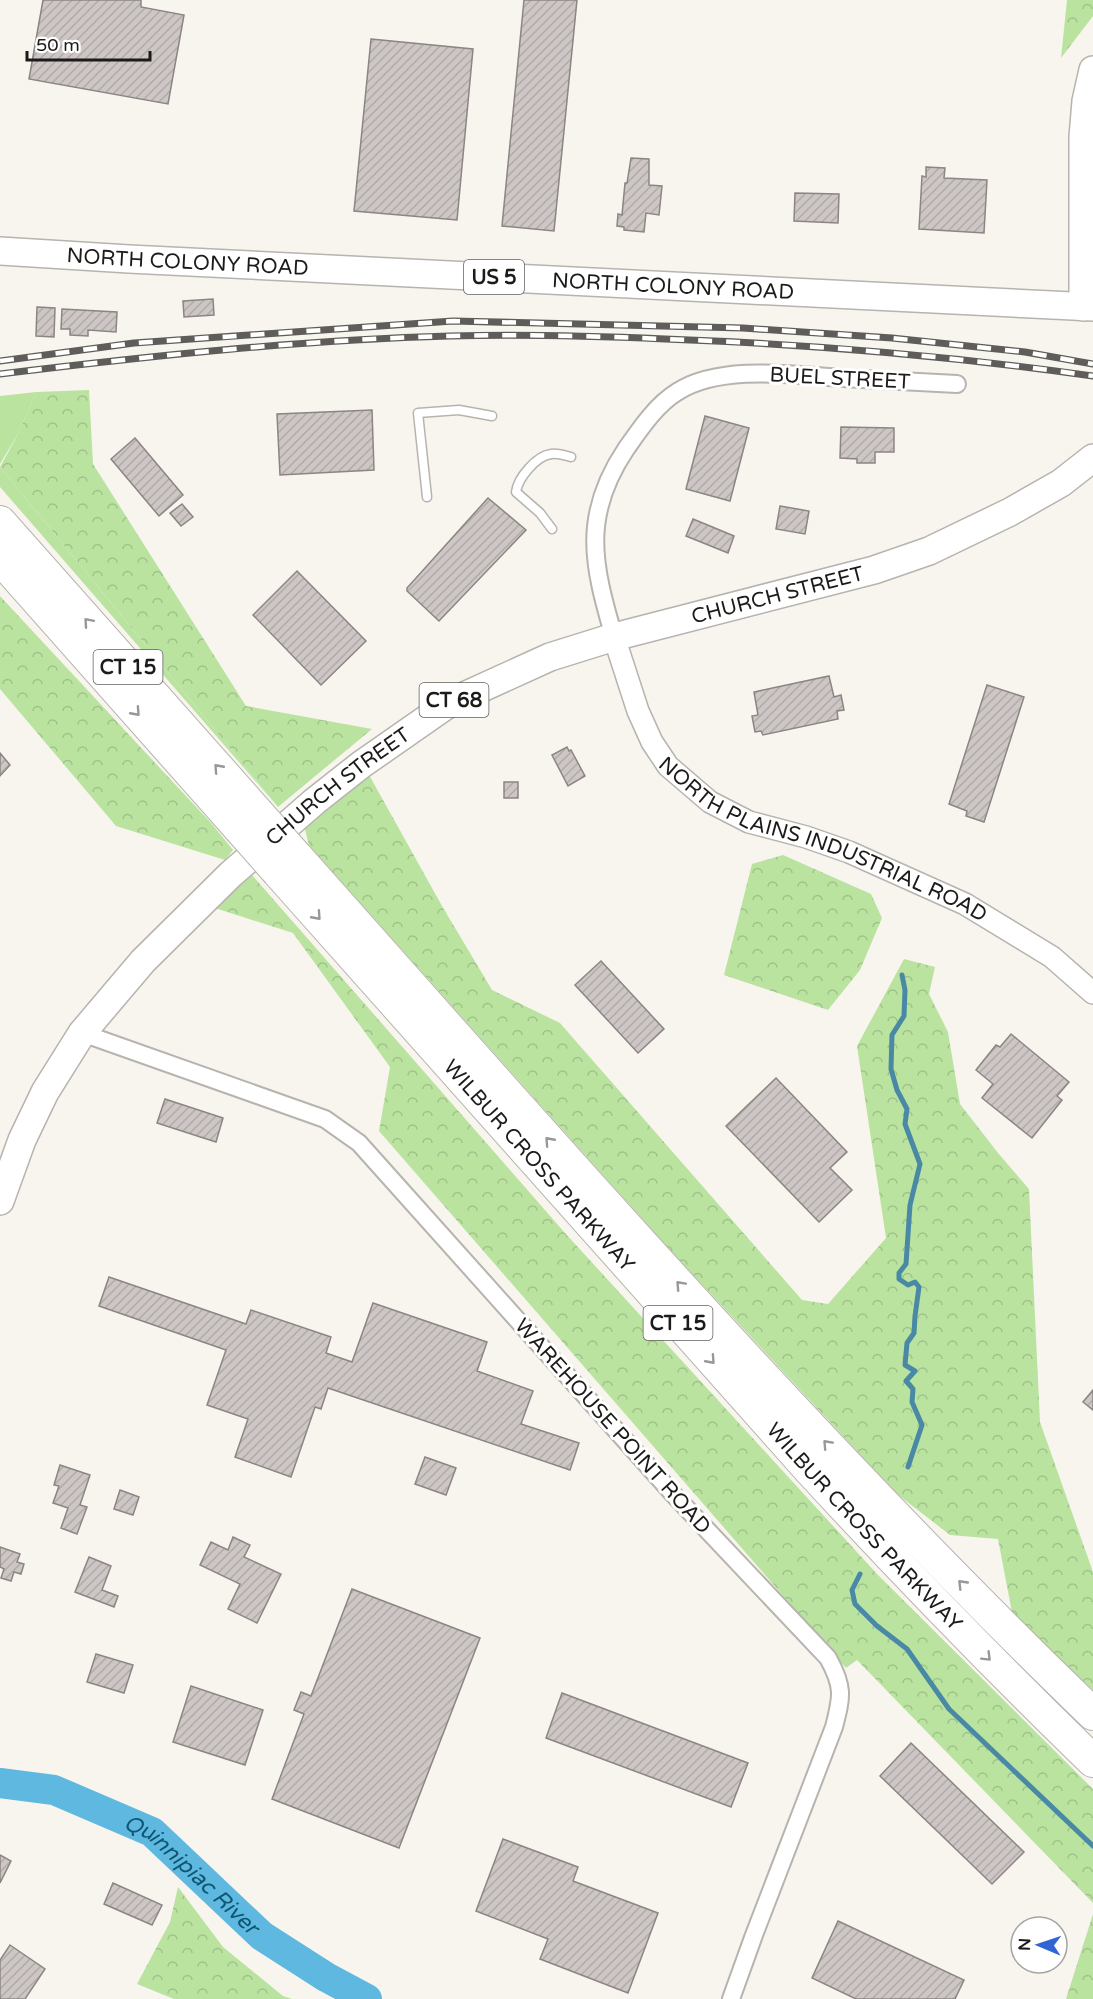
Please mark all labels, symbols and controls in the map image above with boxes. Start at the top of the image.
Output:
scale bar [27,24,150,62]
text: 50 m [36,34,80,56]
street label: NORTH COLONY ROAD [66,243,309,281]
road number: US 5 [464,260,524,294]
street label: NORTH COLONY ROAD [551,268,795,305]
street label: BUEL STREET [769,362,911,395]
street label: CHURCH STREET [689,561,867,630]
one-way arrow [84,618,95,629]
road number: CT 15 [94,650,162,684]
road number: CT 68 [420,683,488,717]
one-way arrow [129,705,140,716]
street label: CHURCH STREET [261,722,415,851]
street label: NORTH PLAINS INDUSTRIAL ROAD [653,752,992,928]
one-way arrow [214,764,225,775]
one-way arrow [310,909,321,919]
street label: WILBUR CROSS PARKWAY [438,1055,640,1277]
one-way arrow [545,1137,556,1147]
one-way arrow [676,1282,687,1292]
road number: CT 15 [644,1306,712,1340]
street label: WAREHOUSE POINT ROAD [509,1313,716,1539]
one-way arrow [704,1353,715,1364]
street label: WILBUR CROSS PARKWAY [761,1418,967,1636]
one-way arrow [823,1440,834,1450]
one-way arrow [959,1581,970,1592]
one-way arrow [979,1649,990,1660]
water label: Quinnipiac River [120,1810,266,1942]
north arrow [1009,1915,1069,1975]
text: N [1015,1938,1035,1951]

